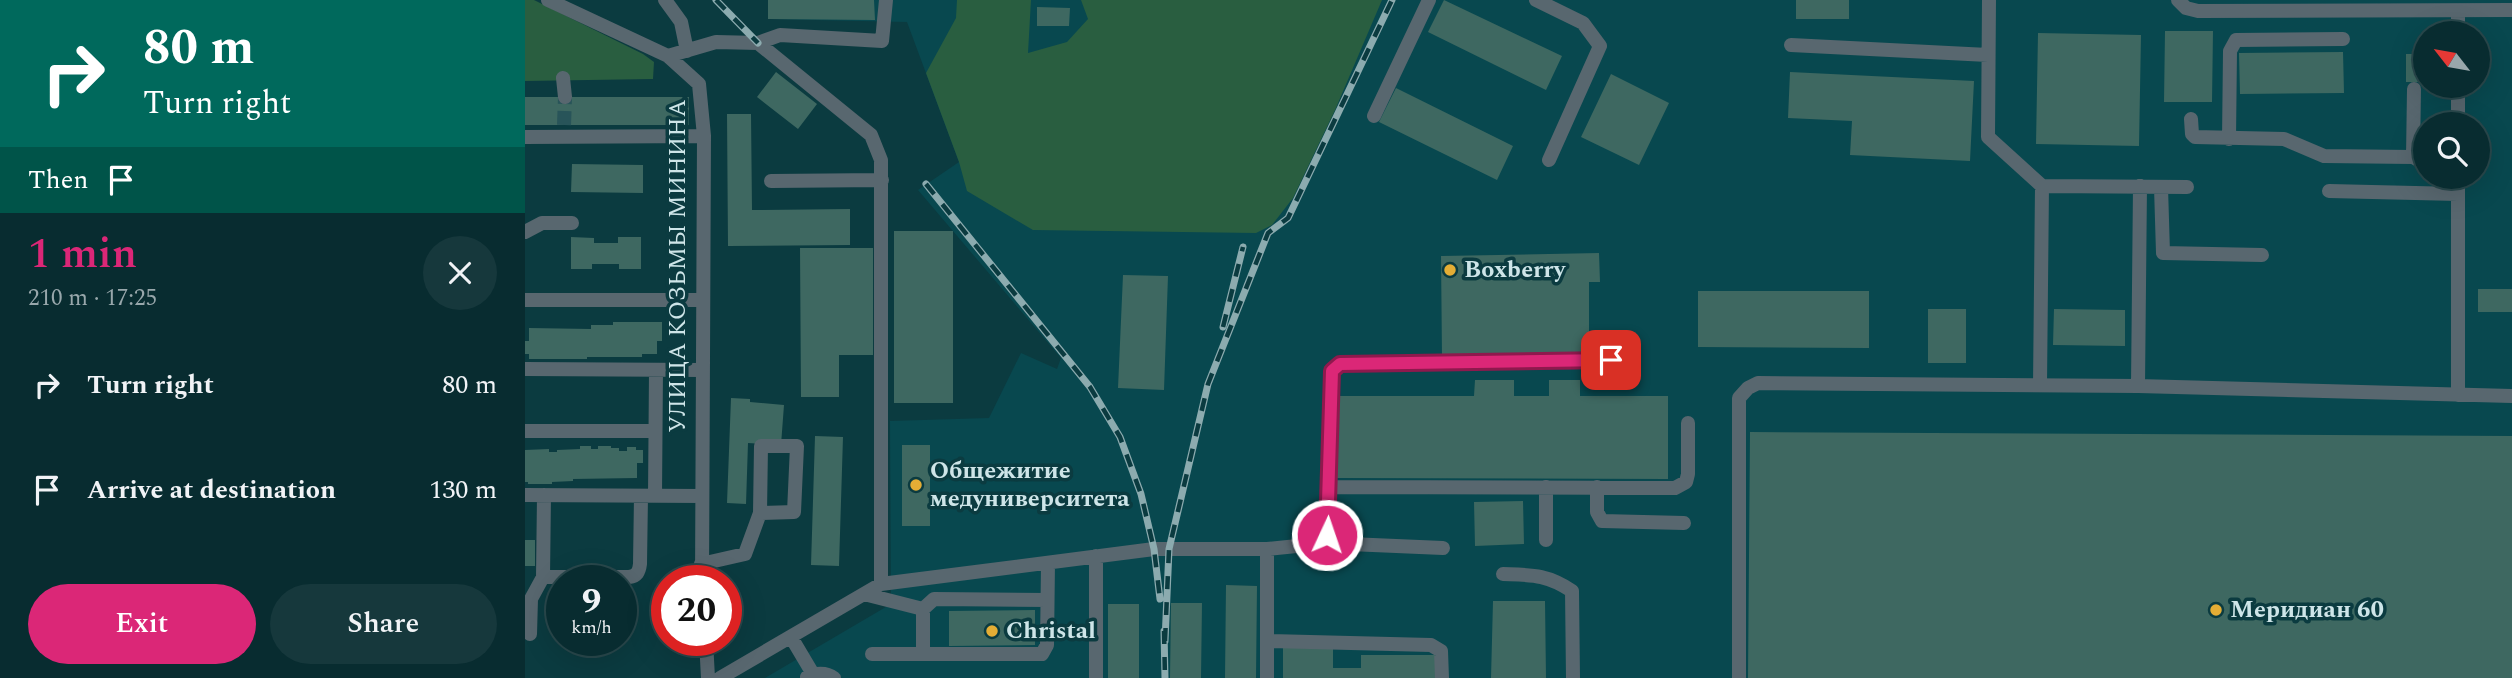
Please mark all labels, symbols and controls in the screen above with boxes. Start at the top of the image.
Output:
text: 80 m [143,11,254,86]
north arrow [2413,21,2490,98]
map controls [2413,21,2490,189]
icon: right [28,28,119,119]
text: Turn right [143,79,291,128]
street label: УЛИЦА КОЗЬМЫ МИНИНА [660,99,696,433]
button: search [2413,112,2490,189]
text: Then [28,160,88,200]
icon: arrive [102,161,140,199]
text: 1 min [28,223,137,286]
button: close [423,236,497,310]
place label: Boxberry [1464,252,1567,288]
marker: Boxberry [1442,262,1458,278]
text: 210 m · 17:25 [28,281,157,316]
pin [1581,330,1641,390]
icon: arrive [1592,341,1630,379]
text: Turn right [87,365,214,405]
text: 80 m [442,365,497,405]
icon: right [28,366,66,404]
place label: Общежитие медуниверситета [930,453,1130,517]
text: Arrive at destination [87,470,336,510]
text: 130 m [429,470,497,510]
icon: arrive [28,471,66,509]
marker: Общежитие медуниверситета [908,477,924,493]
position arrow [1290,498,1364,572]
speed limit sign: 20 [651,565,742,656]
text: 9 [582,575,601,628]
button: Exit [28,584,256,664]
button: Share [270,584,497,664]
place label: Меридиан 60 [2230,592,2384,628]
marker: Меридиан 60 [2208,602,2224,618]
place label: Christal [1006,613,1096,649]
text: km/h [571,614,612,641]
marker: Christal [984,623,1000,639]

